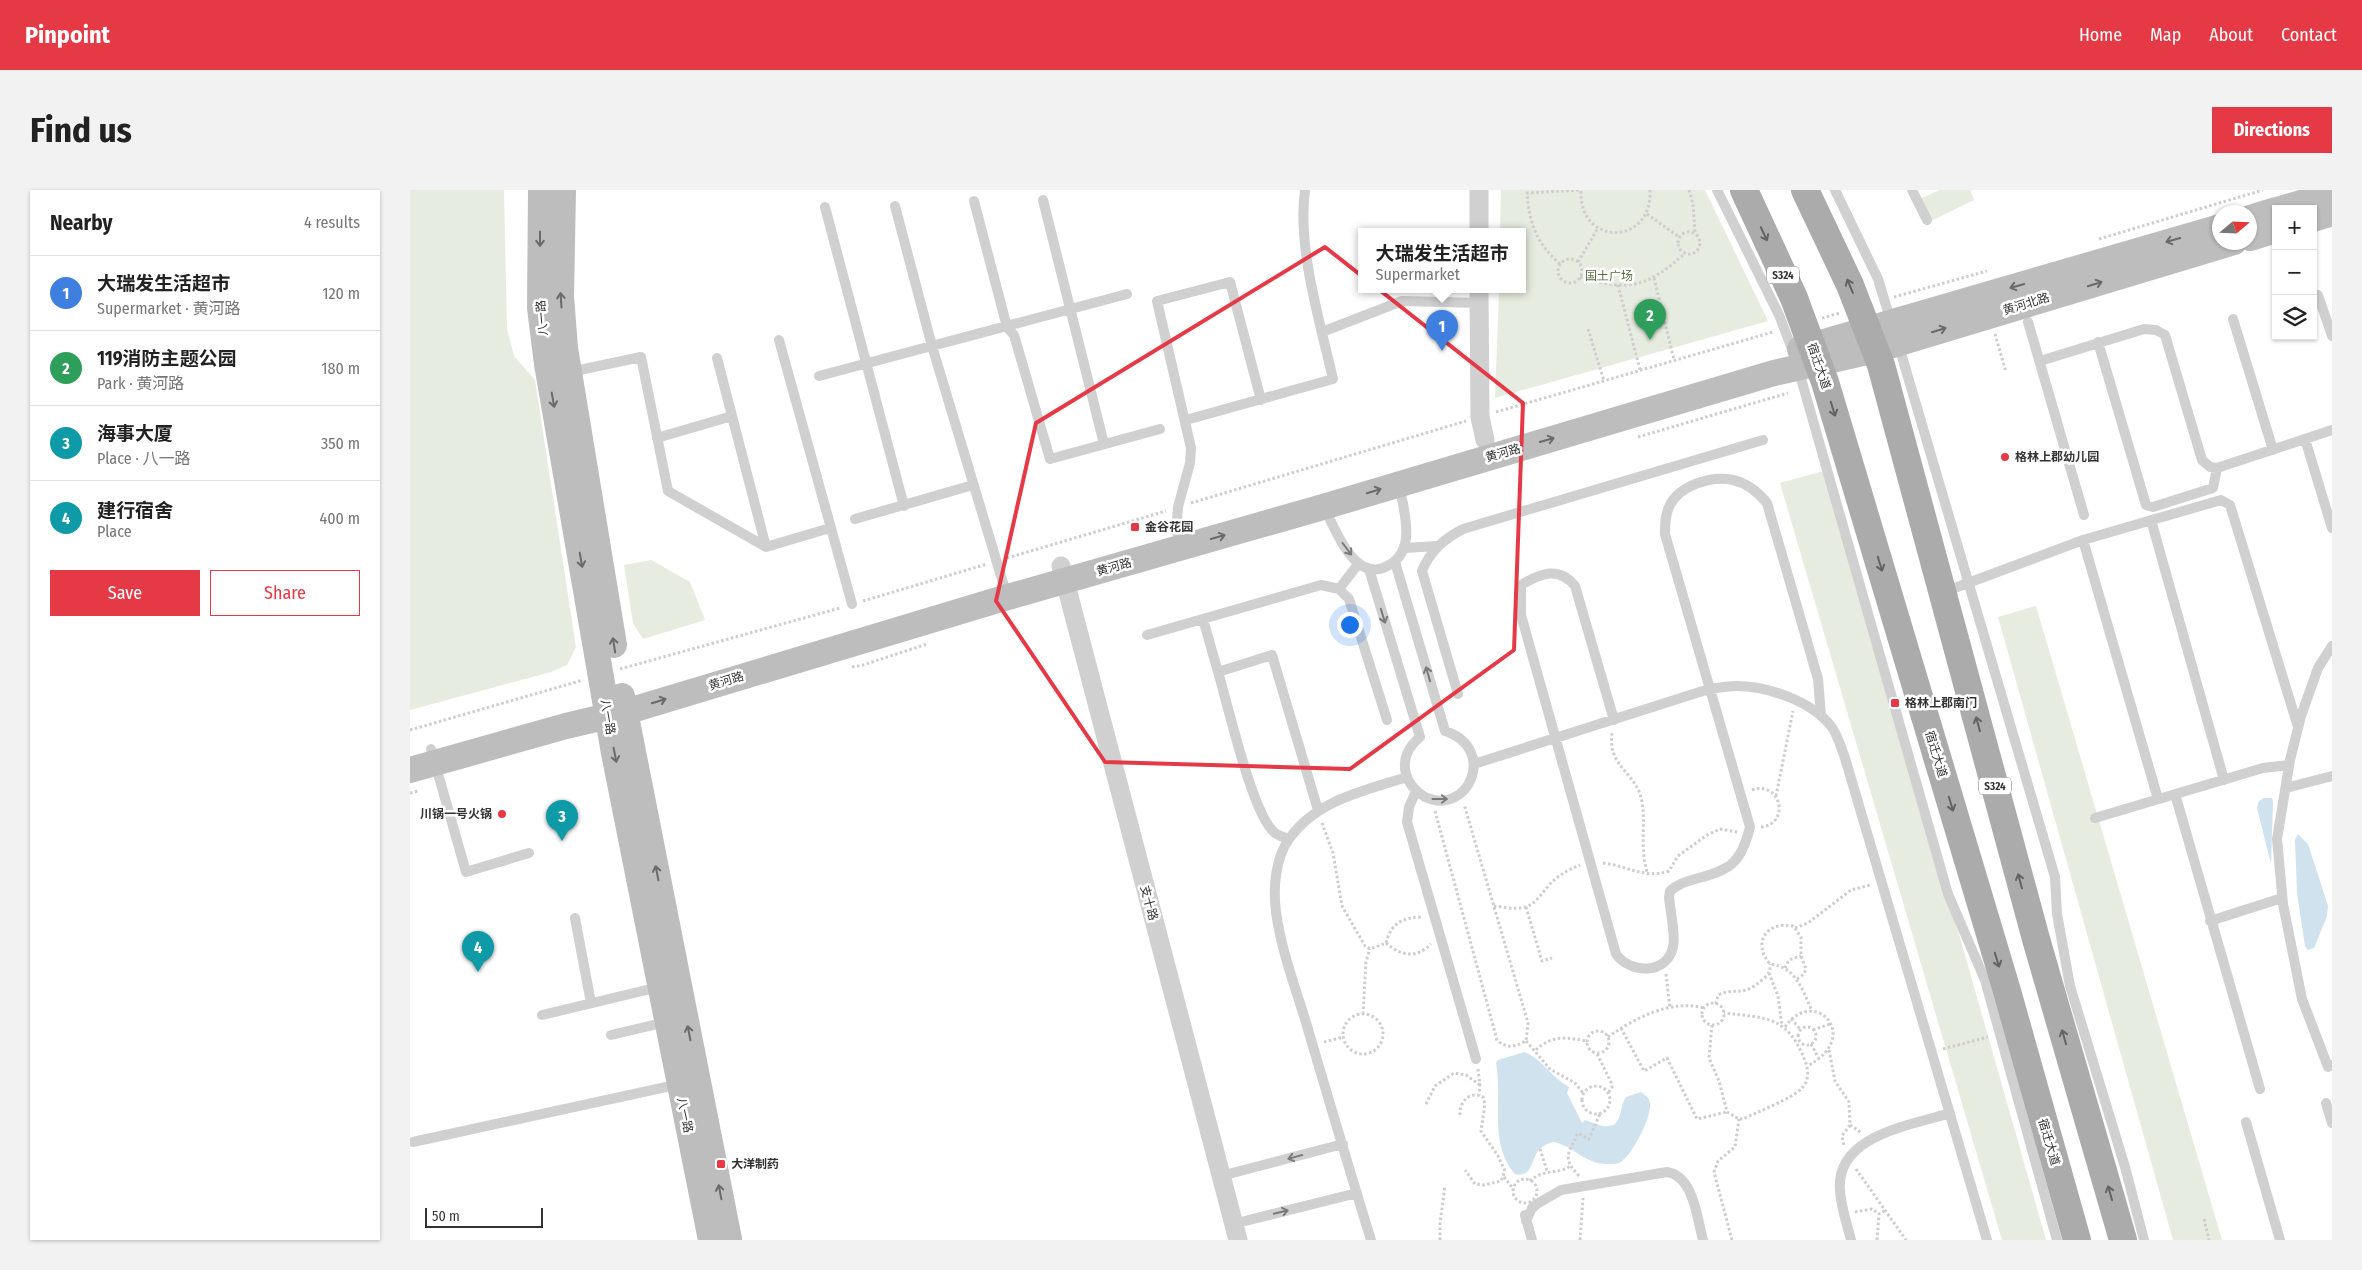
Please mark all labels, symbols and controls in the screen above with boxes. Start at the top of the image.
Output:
text: Pinpoint [25,21,110,49]
text: Home [2079,24,2122,46]
text: Map [2150,24,2181,46]
text: About [2209,24,2253,46]
text: Contact [2281,24,2337,46]
button: Directions [2212,107,2332,153]
text: Find us [30,109,132,151]
north arrow [2212,205,2257,250]
map controls [2272,205,2317,340]
button: + [2272,205,2317,250]
text: Nearby [50,210,112,236]
text: 4 results [304,213,360,232]
one-way arrow [1760,226,1770,241]
popup [1358,228,1526,293]
one-way arrow [536,230,545,246]
one-way arrow [2165,236,2181,246]
text: 大瑞发生活超市 [1375,242,1509,265]
button: − [2272,250,2317,295]
text: Supermarket [1375,265,1460,284]
road number: S324 [1767,266,1799,284]
park label: 国土广场 [1585,269,1633,283]
text: 大瑞发生活超市 [97,272,230,295]
one-way arrow [2086,278,2102,288]
one-way arrow [1844,279,1854,294]
one-way arrow [2009,282,2025,292]
text: 1 [63,284,69,303]
text: 120 m [322,284,360,303]
street label: 黄河北路 [2001,290,2051,318]
one-way arrow [557,292,566,308]
button: layers [2272,295,2317,340]
text: Supermarket · 黄河路 [97,299,240,318]
street label: 八一路 [533,299,551,337]
pin: 2 [1634,299,1666,340]
pin: 1 [1426,310,1458,351]
one-way arrow [1930,325,1946,335]
street label: 宿迁大道 [1805,341,1833,391]
text: 119消防主题公园 [97,347,237,370]
text: 2 [62,359,70,378]
text: 180 m [321,359,360,378]
text: Park · 黄河路 [97,374,184,393]
one-way arrow [549,392,559,408]
one-way arrow [1828,400,1838,416]
text: 海事大厦 [97,422,173,445]
text: 3 [62,434,70,453]
text: 350 m [321,434,360,453]
one-way arrow [1538,435,1554,445]
street label: 黄河路 [1484,441,1522,465]
text: Place · 八一路 [97,449,191,468]
place label: 格林上郡幼儿园 [2015,450,2099,464]
marker: 格林上郡幼儿园 [1999,451,2011,463]
one-way arrow [1366,486,1382,496]
text: 建行宿舍 [97,499,173,522]
text: 4 [62,509,70,528]
text: 400 m [320,509,360,528]
place label: 金谷花园 [1145,520,1193,534]
marker: 金谷花园 [1129,521,1141,533]
text: Place [97,522,132,541]
one-way arrow [1210,532,1226,541]
one-way arrow [1341,543,1352,556]
one-way arrow [576,552,586,568]
street label: 黄河路 [1095,555,1133,579]
one-way arrow [1875,556,1885,572]
button: Save [50,570,200,616]
button: Share [210,570,360,616]
one-way arrow [1379,607,1389,623]
your location [1337,612,1363,638]
one-way arrow [608,637,618,653]
one-way arrow [1422,667,1432,683]
street label: 黄河路 [707,669,745,693]
one-way arrow [651,695,667,705]
place label: 格林上郡南门 [1905,696,1977,710]
marker: 格林上郡南门 [1889,697,1901,709]
street label: 八一路 [598,698,618,736]
one-way arrow [1973,716,1982,732]
street label: 宿迁大道 [1922,729,1950,779]
one-way arrow [610,747,620,763]
road number: S324 [1979,778,2011,794]
one-way arrow [1431,794,1447,804]
one-way arrow [1947,796,1957,812]
pin: 3 [546,800,578,841]
place label: 川锅一号火锅 [420,807,492,821]
marker: 川锅一号火锅 [496,808,508,820]
one-way arrow [652,866,662,882]
one-way arrow [2015,873,2024,889]
street label: 支十路 [1138,884,1160,922]
pin: 4 [462,931,494,972]
one-way arrow [1993,951,2003,967]
one-way arrow [684,1025,693,1041]
one-way arrow [2059,1030,2069,1046]
street label: 八一路 [674,1096,696,1134]
street label: 宿迁大道 [2036,1117,2062,1167]
one-way arrow [1288,1153,1304,1162]
place label: 大洋制药 [731,1157,779,1171]
marker: 大洋制药 [715,1158,727,1170]
one-way arrow [715,1185,724,1201]
one-way arrow [2104,1186,2114,1202]
scale bar [425,1205,542,1228]
one-way arrow [1272,1207,1288,1216]
text: 50 m [432,1208,460,1225]

